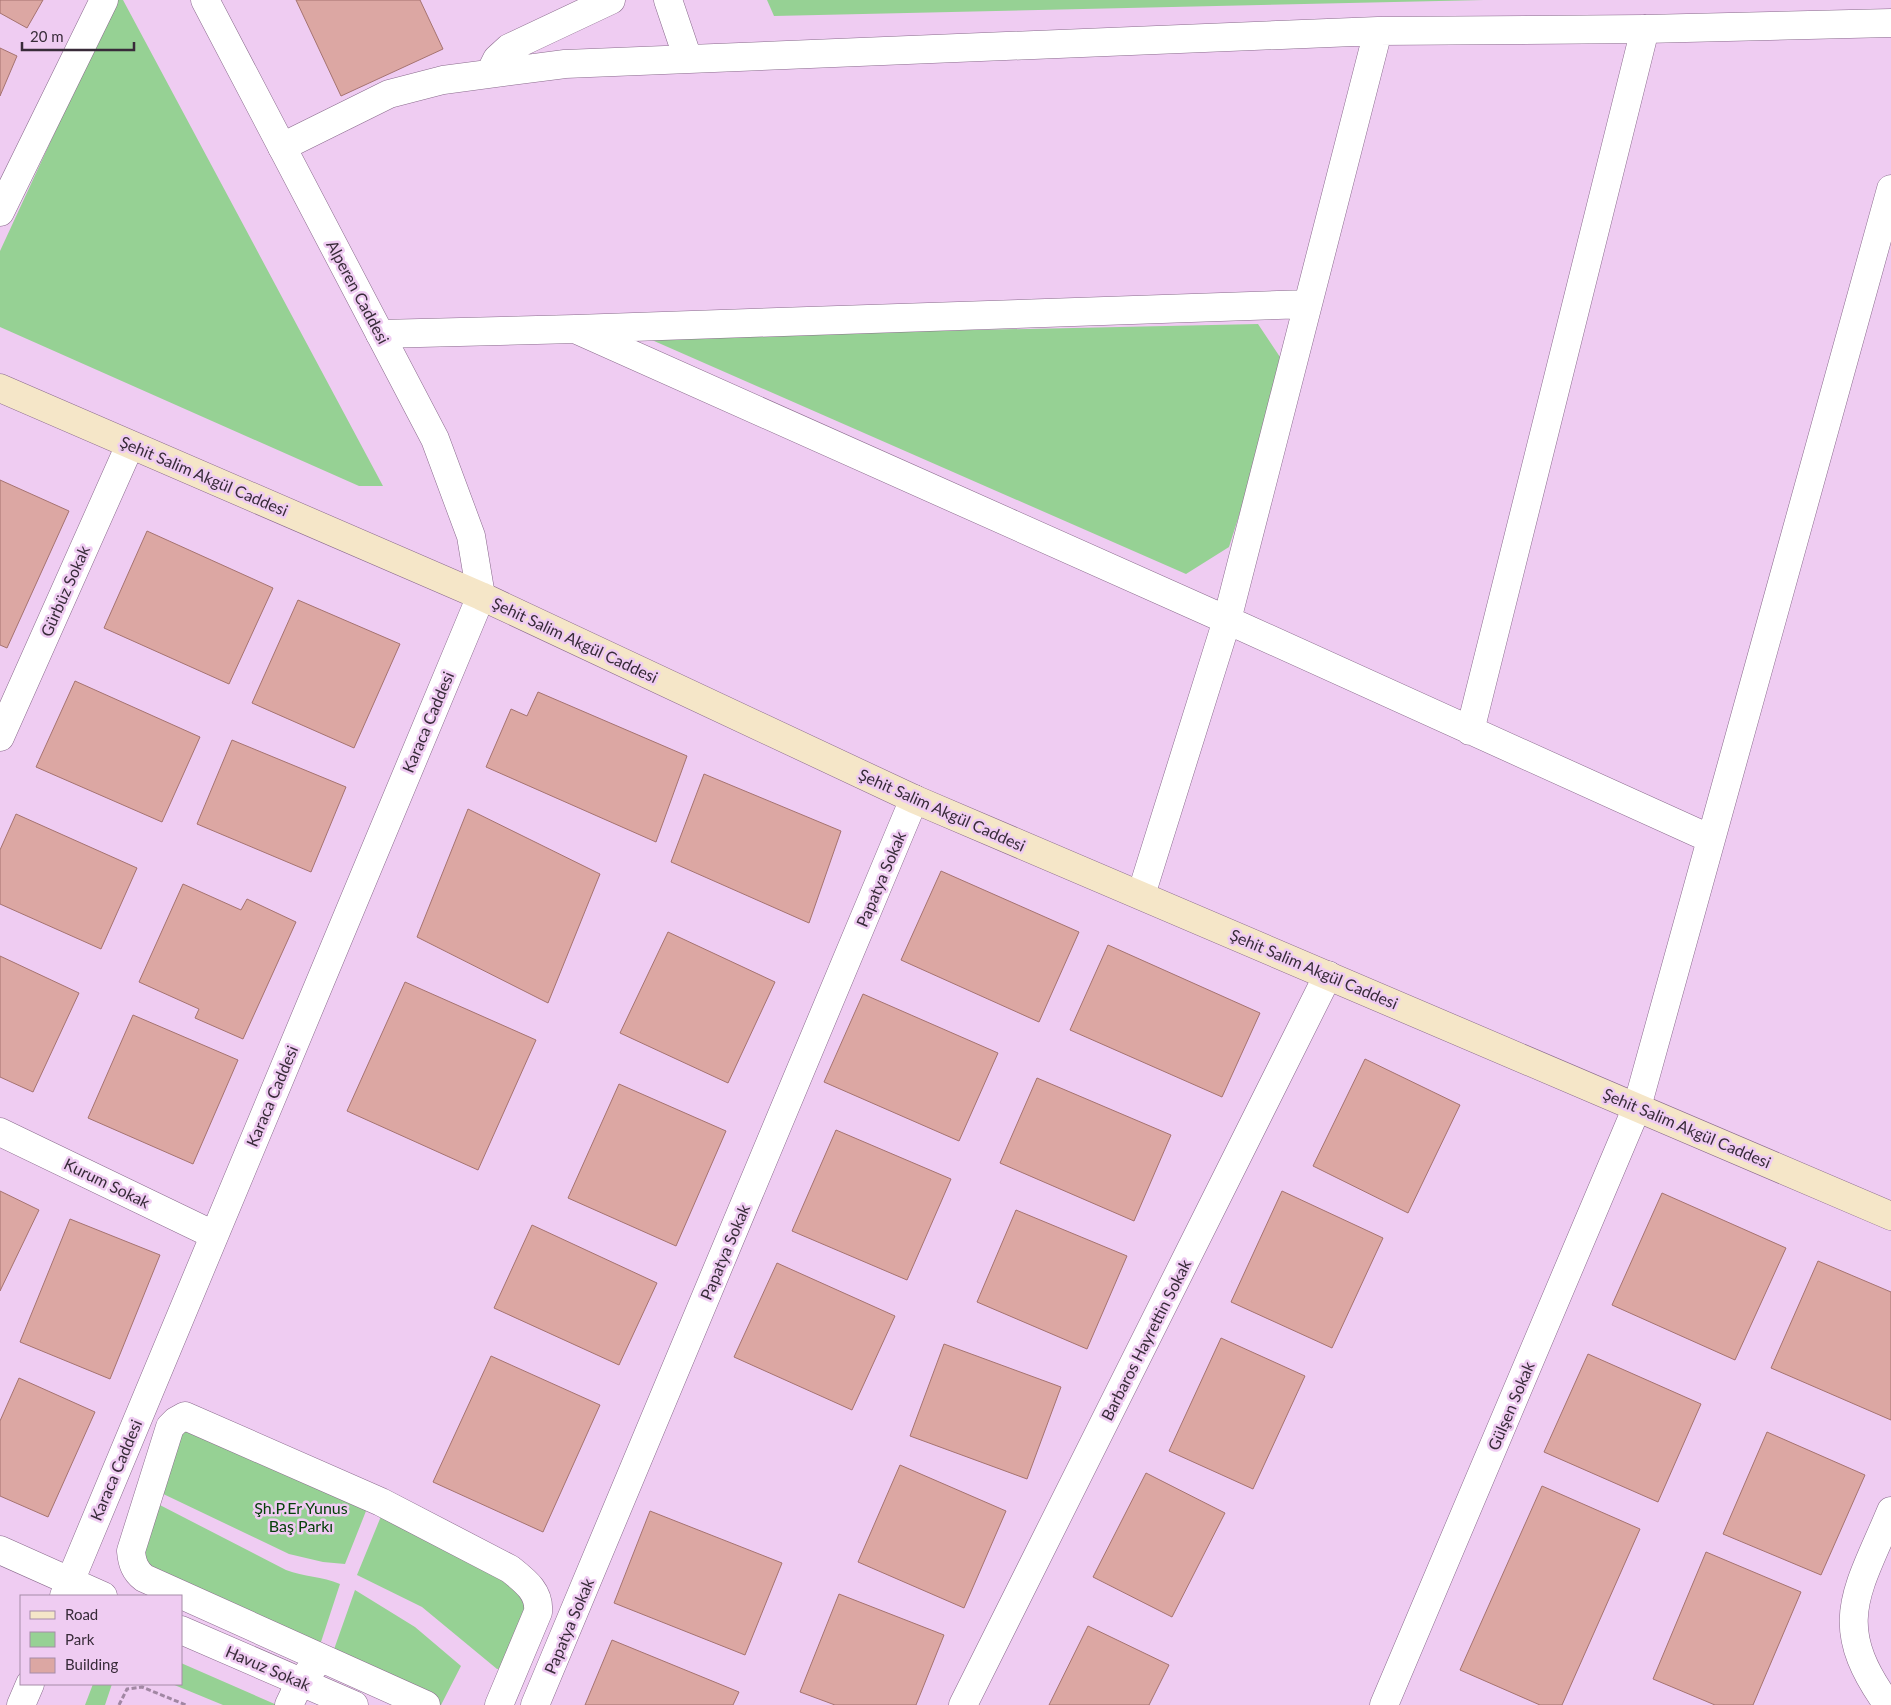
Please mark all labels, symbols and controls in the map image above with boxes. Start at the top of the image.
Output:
scale bar [22,20,135,52]
text: 20 m [30,27,64,45]
street label: Alperen Caddesi [323,237,394,347]
street label: Şehit Salim Akgül Caddesi [117,432,291,520]
street label: Gürbüz Sokak [36,542,93,639]
street label: Şehit Salim Akgül Caddesi [489,593,661,686]
street label: Karaca Caddesi [398,669,457,775]
street label: Şehit Salim Akgül Caddesi [856,764,1028,855]
street label: Papatya Sokak [852,827,910,929]
street label: Şehit Salim Akgül Caddesi [1227,925,1401,1013]
street label: Karaca Caddesi [242,1043,301,1149]
street label: Şehit Salim Akgül Caddesi [1600,1084,1774,1172]
street label: Kurum Sokak [61,1154,154,1212]
street label: Papatya Sokak [696,1200,754,1302]
street label: Barbaros Hayrettin Sokak [1097,1255,1195,1423]
street label: Gülşen Sokak [1483,1358,1538,1453]
street label: Karaca Caddesi [86,1417,145,1523]
park label: Şh.P.Er Yunus Baş Parkı [254,1498,348,1535]
street label: Papatya Sokak [540,1574,598,1676]
legend [20,1595,182,1685]
text: Road [65,1605,98,1623]
text: Park [65,1630,95,1648]
street label: Havuz Sokak [223,1641,314,1694]
text: Building [65,1655,118,1673]

